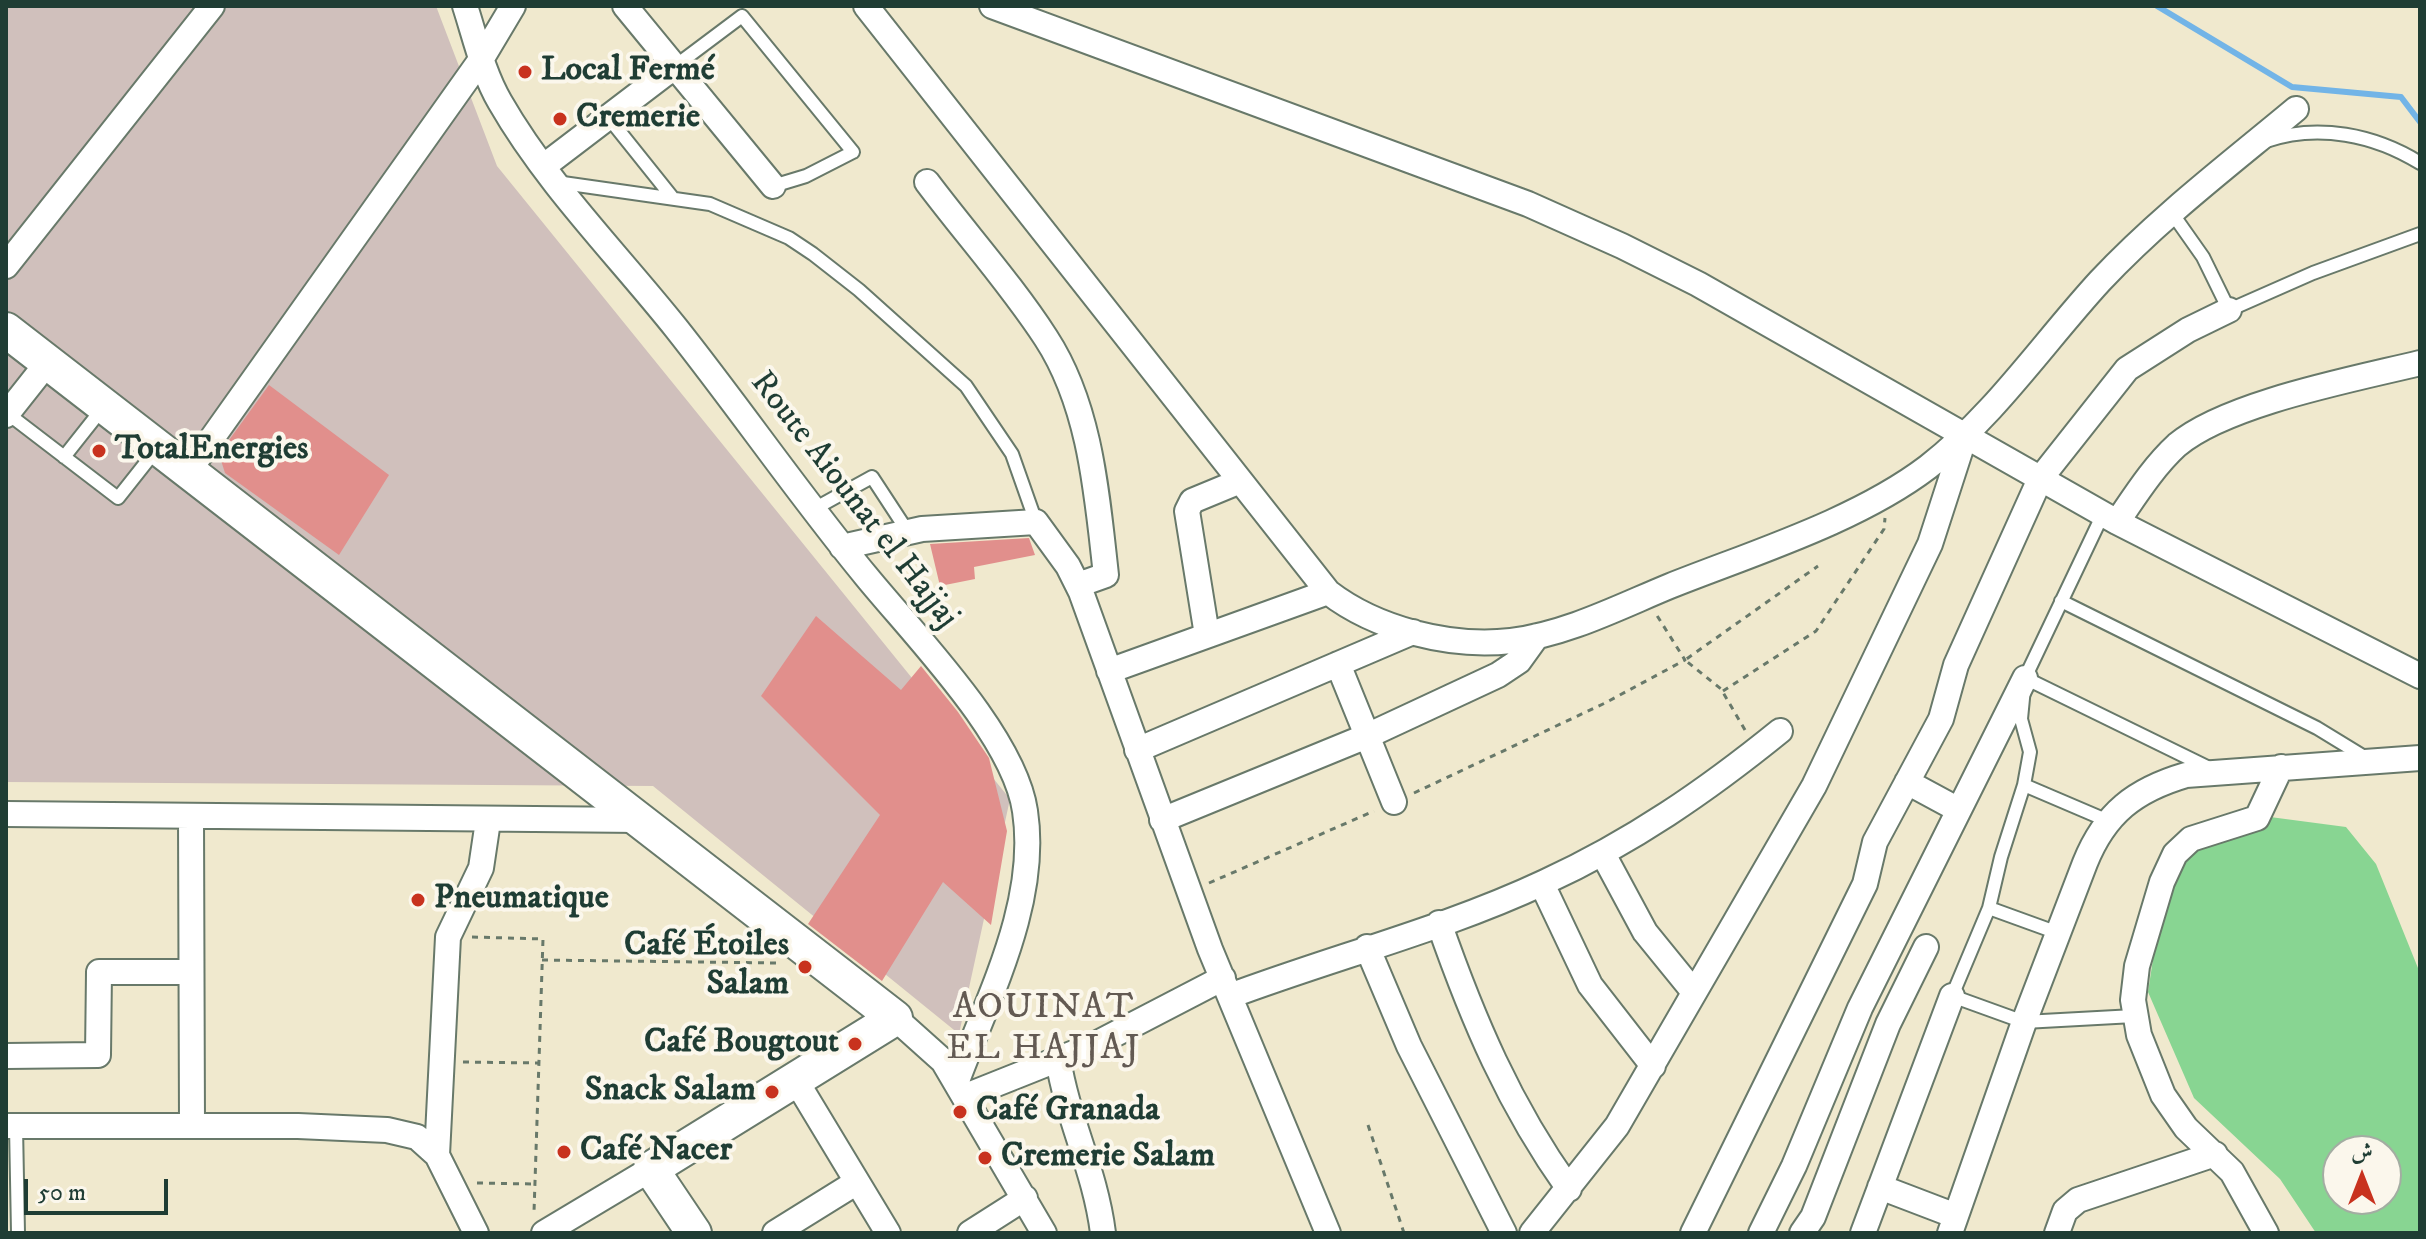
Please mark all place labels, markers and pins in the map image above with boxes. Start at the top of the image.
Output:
place label: Local Fermé [541,52,715,92]
marker: Local Fermé [516,63,534,81]
place label: Cremerie [576,99,700,139]
marker: Cremerie [551,110,569,128]
place label: TotalEnergies [115,431,308,471]
marker: TotalEnergies [90,442,108,460]
place label: Pneumatique [434,880,609,920]
marker: Pneumatique [409,891,427,909]
place label: Café Étoiles Salam [624,927,789,1006]
marker: Café Étoiles Salam [796,958,814,976]
place label: Café Bougtout [644,1024,839,1064]
marker: Café Bougtout [846,1035,864,1053]
place label: Snack Salam [585,1072,756,1112]
marker: Snack Salam [763,1083,781,1101]
place label: Café Granada [976,1092,1160,1132]
marker: Café Granada [951,1103,969,1121]
place label: Café Nacer [580,1132,732,1172]
place label: Cremerie Salam [1001,1138,1215,1178]
marker: Café Nacer [555,1143,573,1161]
marker: Cremerie Salam [976,1149,994,1167]

